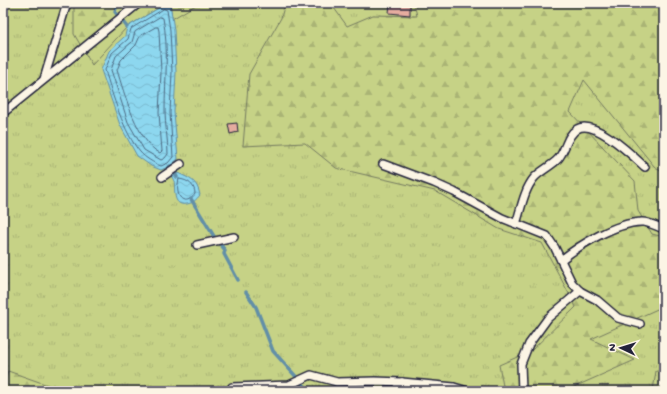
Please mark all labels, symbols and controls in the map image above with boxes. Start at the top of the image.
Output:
north arrow [601,328,641,368]
text: N [607,343,619,351]

